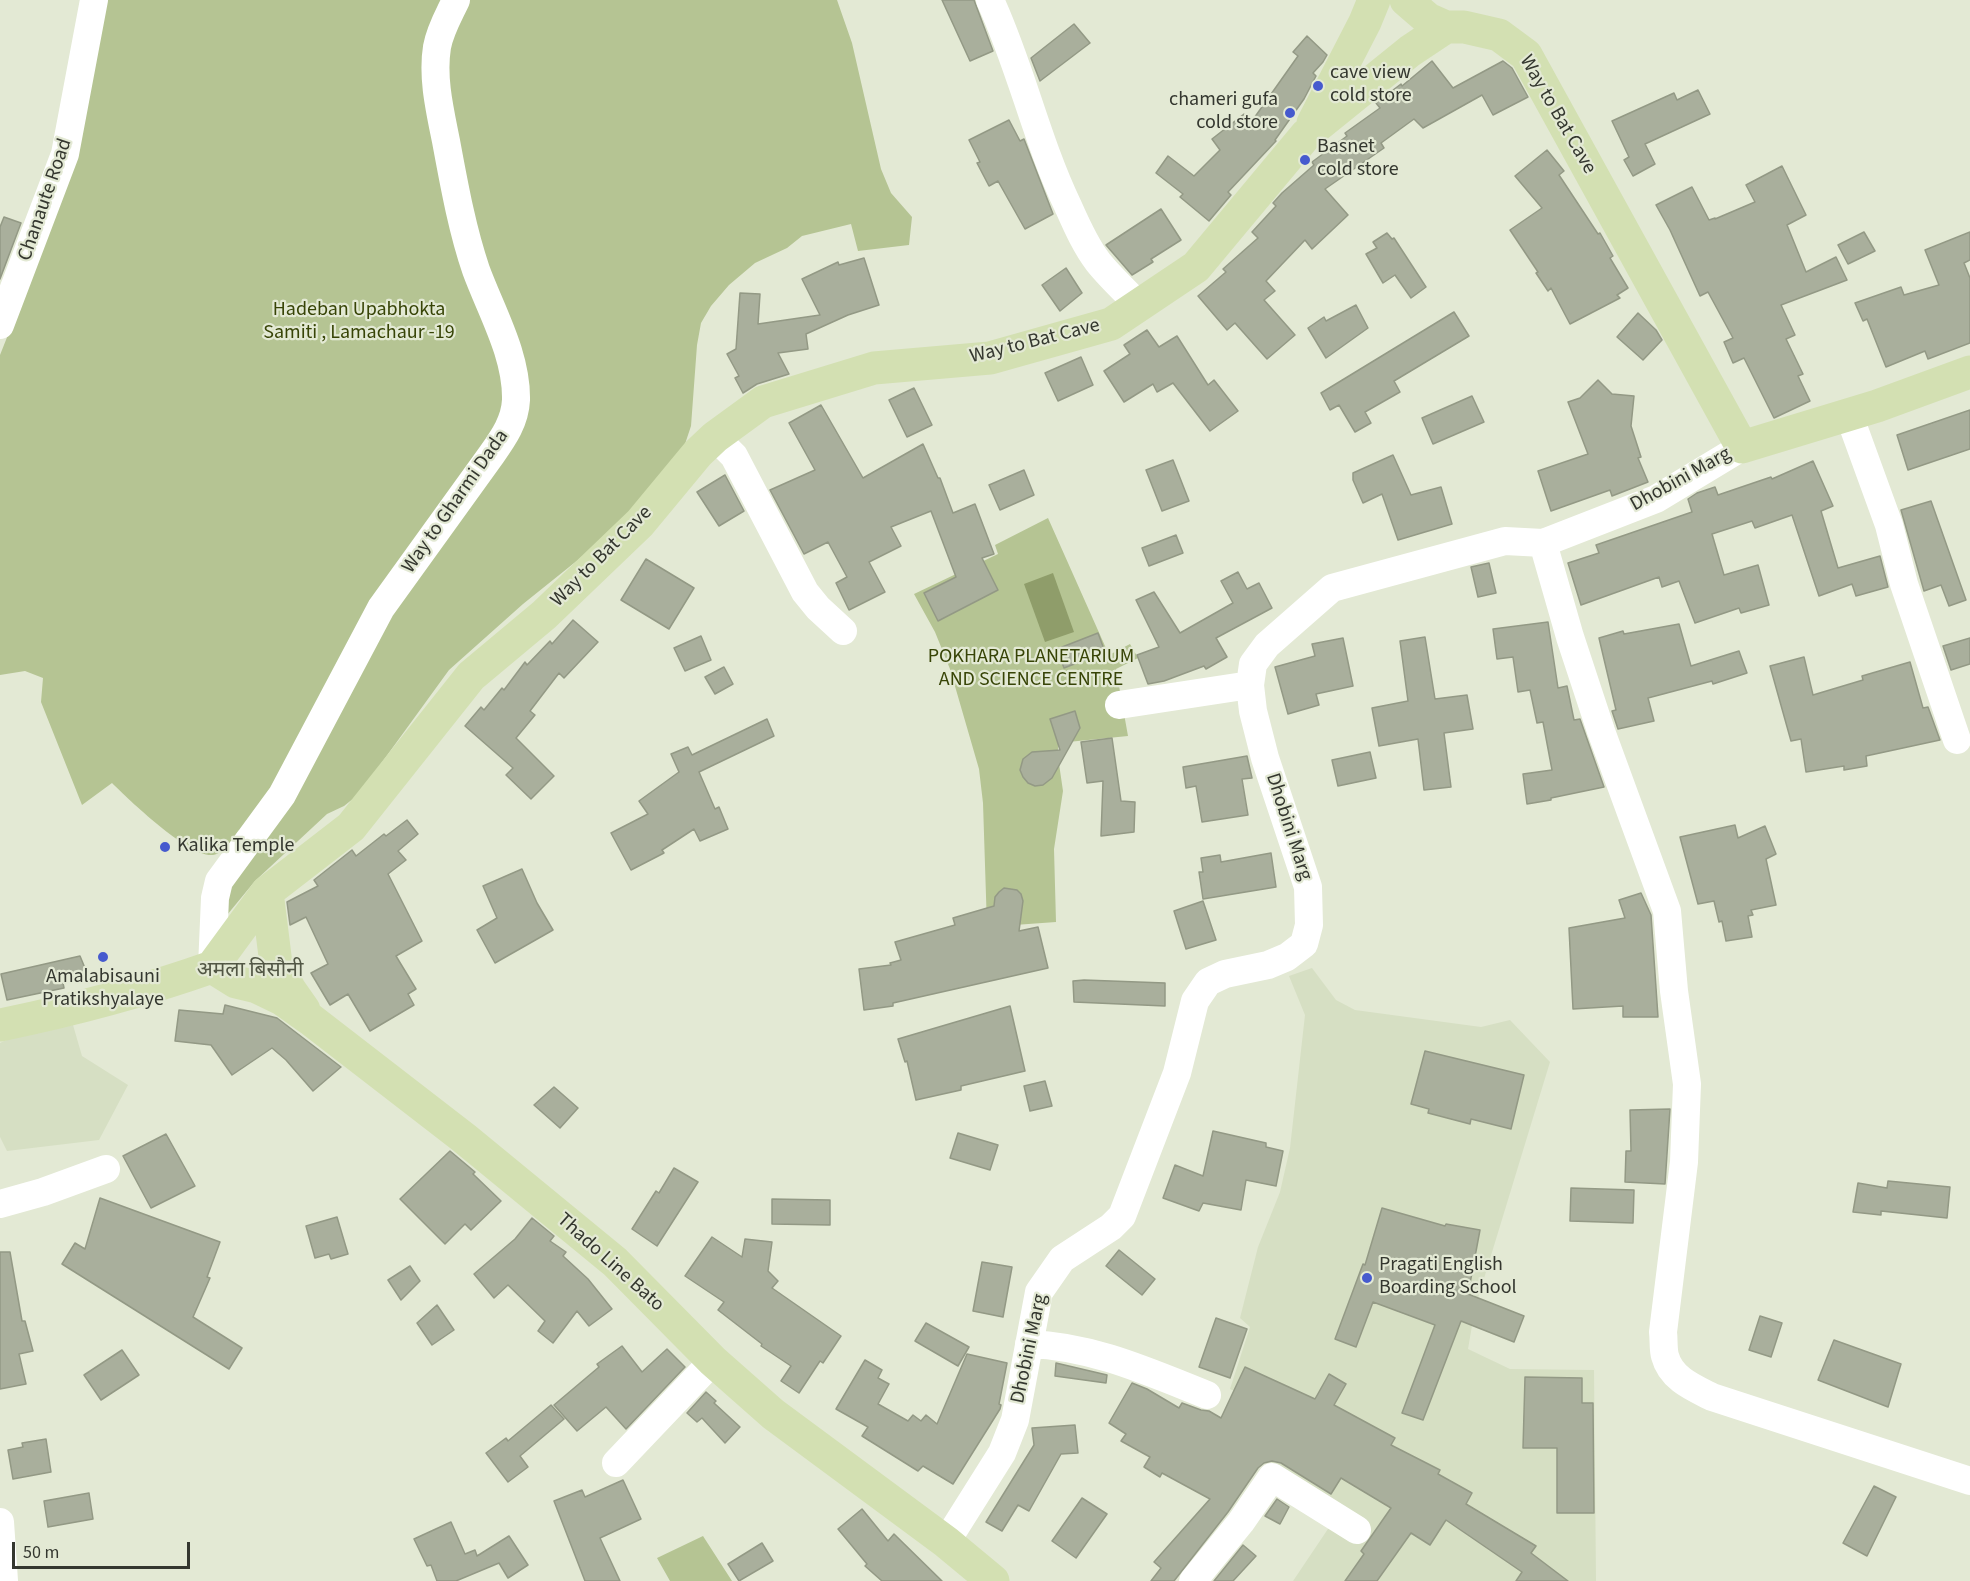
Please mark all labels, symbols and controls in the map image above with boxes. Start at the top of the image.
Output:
street label: Way to Bat Cave [1513,51,1601,179]
place label: cave view cold store [1330,62,1412,109]
marker: cave view cold store [1311,79,1325,93]
place label: chameri gufa cold store [1169,89,1278,136]
marker: chameri gufa cold store [1283,106,1297,120]
street label: Chanaute Road [14,136,78,264]
place label: Basnet cold store [1317,136,1399,183]
marker: Basnet cold store [1298,153,1312,167]
park label: Hadeban Upabhokta Samiti , Lamachaur -19 [263,299,455,346]
street label: Way to Bat Cave [967,314,1103,370]
street label: Way to Gharmi Dada [398,426,514,578]
street label: Dhobini Marg [1627,443,1735,517]
street label: Way to Bat Cave [546,501,658,613]
park label: POKHARA PLANETARIUM AND SCIENCE CENTRE [928,646,1134,693]
street label: Dhobini Marg [1259,770,1317,884]
place label: Kalika Temple [177,835,294,859]
marker: Kalika Temple [158,840,172,854]
marker: Amalabisauni Pratikshyalaye [96,950,110,964]
district label: अमला बिसौनी [197,958,303,984]
place label: Amalabisauni Pratikshyalaye [42,966,164,1013]
street label: Thado Line Bato [551,1209,669,1317]
place label: Pragati English Boarding School [1379,1254,1517,1301]
marker: Pragati English Boarding School [1360,1271,1374,1285]
street label: Dhobini Marg [1007,1292,1053,1406]
scale bar [15,1530,194,1568]
text: 50 m [23,1540,59,1565]

